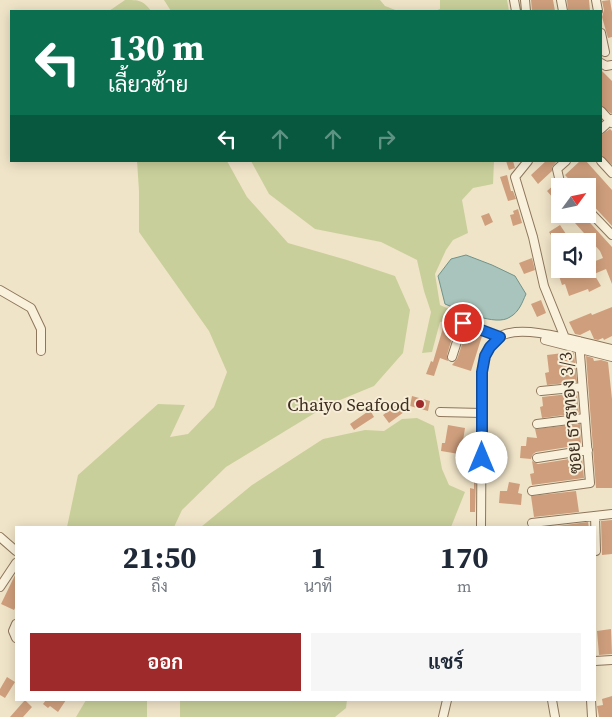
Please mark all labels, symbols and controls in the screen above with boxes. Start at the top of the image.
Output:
text: 130 m [108,24,204,72]
icon: left [25,30,90,95]
text: เลี้ยวซ้าย [108,69,188,99]
icon: left [213,125,241,153]
icon: ahead [266,125,294,153]
icon: ahead [319,125,347,153]
icon: right [372,125,400,153]
north arrow [551,178,596,222]
map controls [551,178,596,278]
button: sound [551,233,596,278]
pin [442,302,484,344]
icon: arrive [449,309,477,337]
street label: ซอย ธารทอง 3/3 [552,351,588,475]
place label: Chaiyo Seafood [287,392,410,417]
marker: Chaiyo Seafood [414,398,426,410]
position arrow [455,431,507,483]
text: 21:50 [122,537,196,578]
text: 1 [310,537,326,578]
text: 170 [440,537,489,578]
text: ถึง [151,575,168,597]
text: นาที [304,575,332,597]
text: m [457,575,471,597]
button: ออก [30,633,301,691]
button: แชร์ [311,633,581,691]

